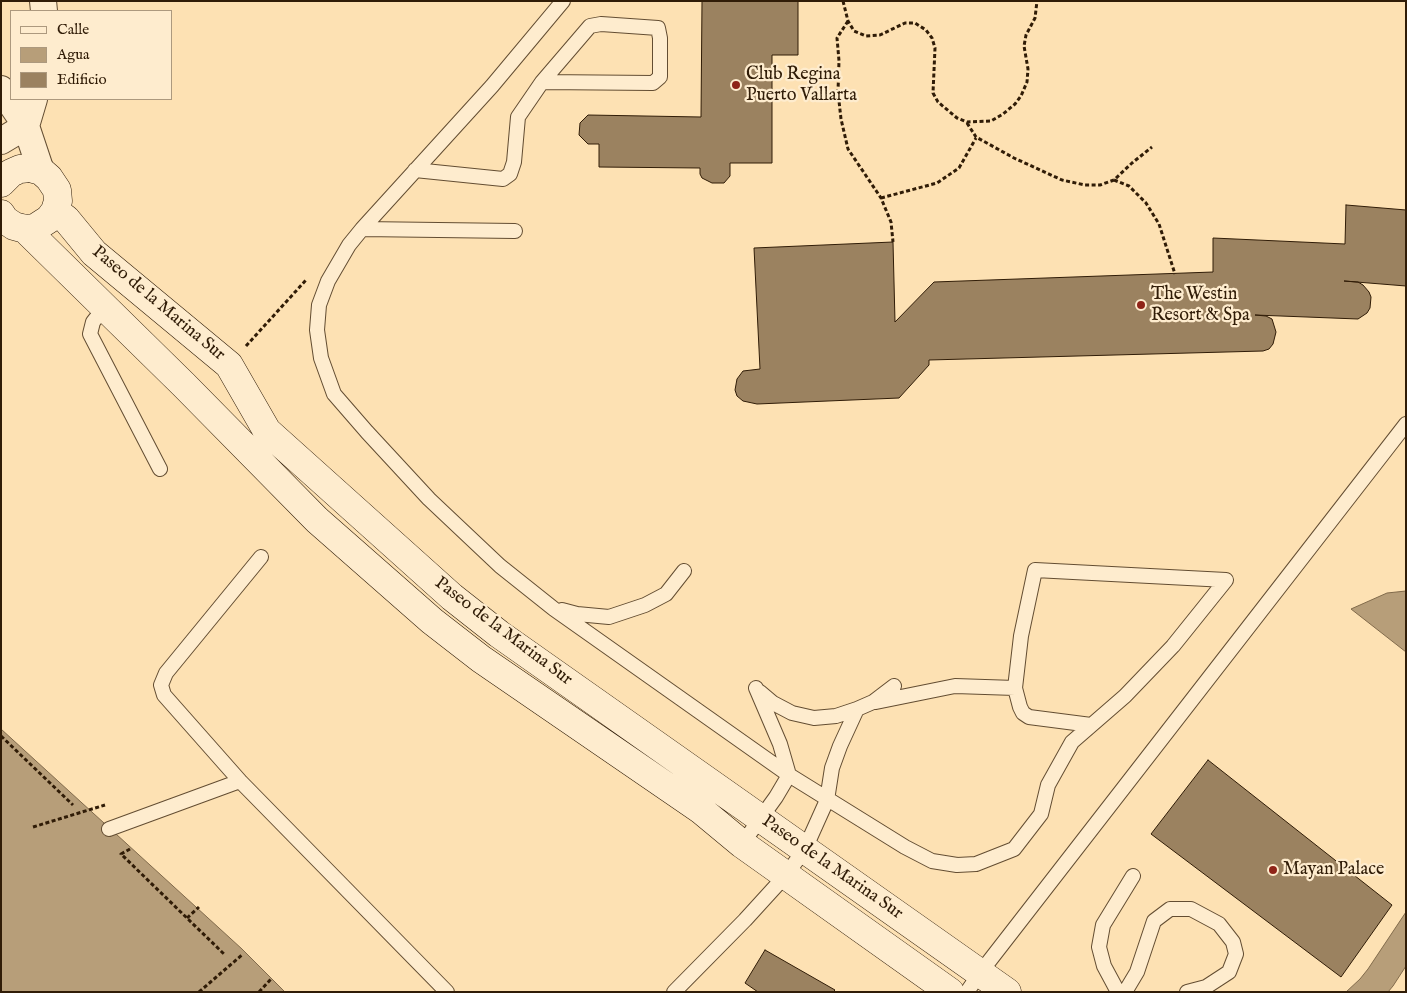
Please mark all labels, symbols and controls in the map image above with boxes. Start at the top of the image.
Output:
legend [10,10,172,100]
text: Calle [57,20,89,39]
text: Agua [57,45,90,64]
place label: Club Regina Puerto Vallarta [746,64,857,106]
text: Edificio [57,70,107,89]
marker: Club Regina Puerto Vallarta [730,79,742,91]
street label: Paseo de la Marina Sur [87,242,229,366]
place label: The Westin Resort & Spa [1151,284,1250,326]
marker: The Westin Resort & Spa [1135,299,1147,311]
street label: Paseo de la Marina Sur [430,573,576,691]
street label: Paseo de la Marina Sur [757,811,907,925]
place label: Mayan Palace [1283,859,1384,881]
marker: Mayan Palace [1267,864,1279,876]

